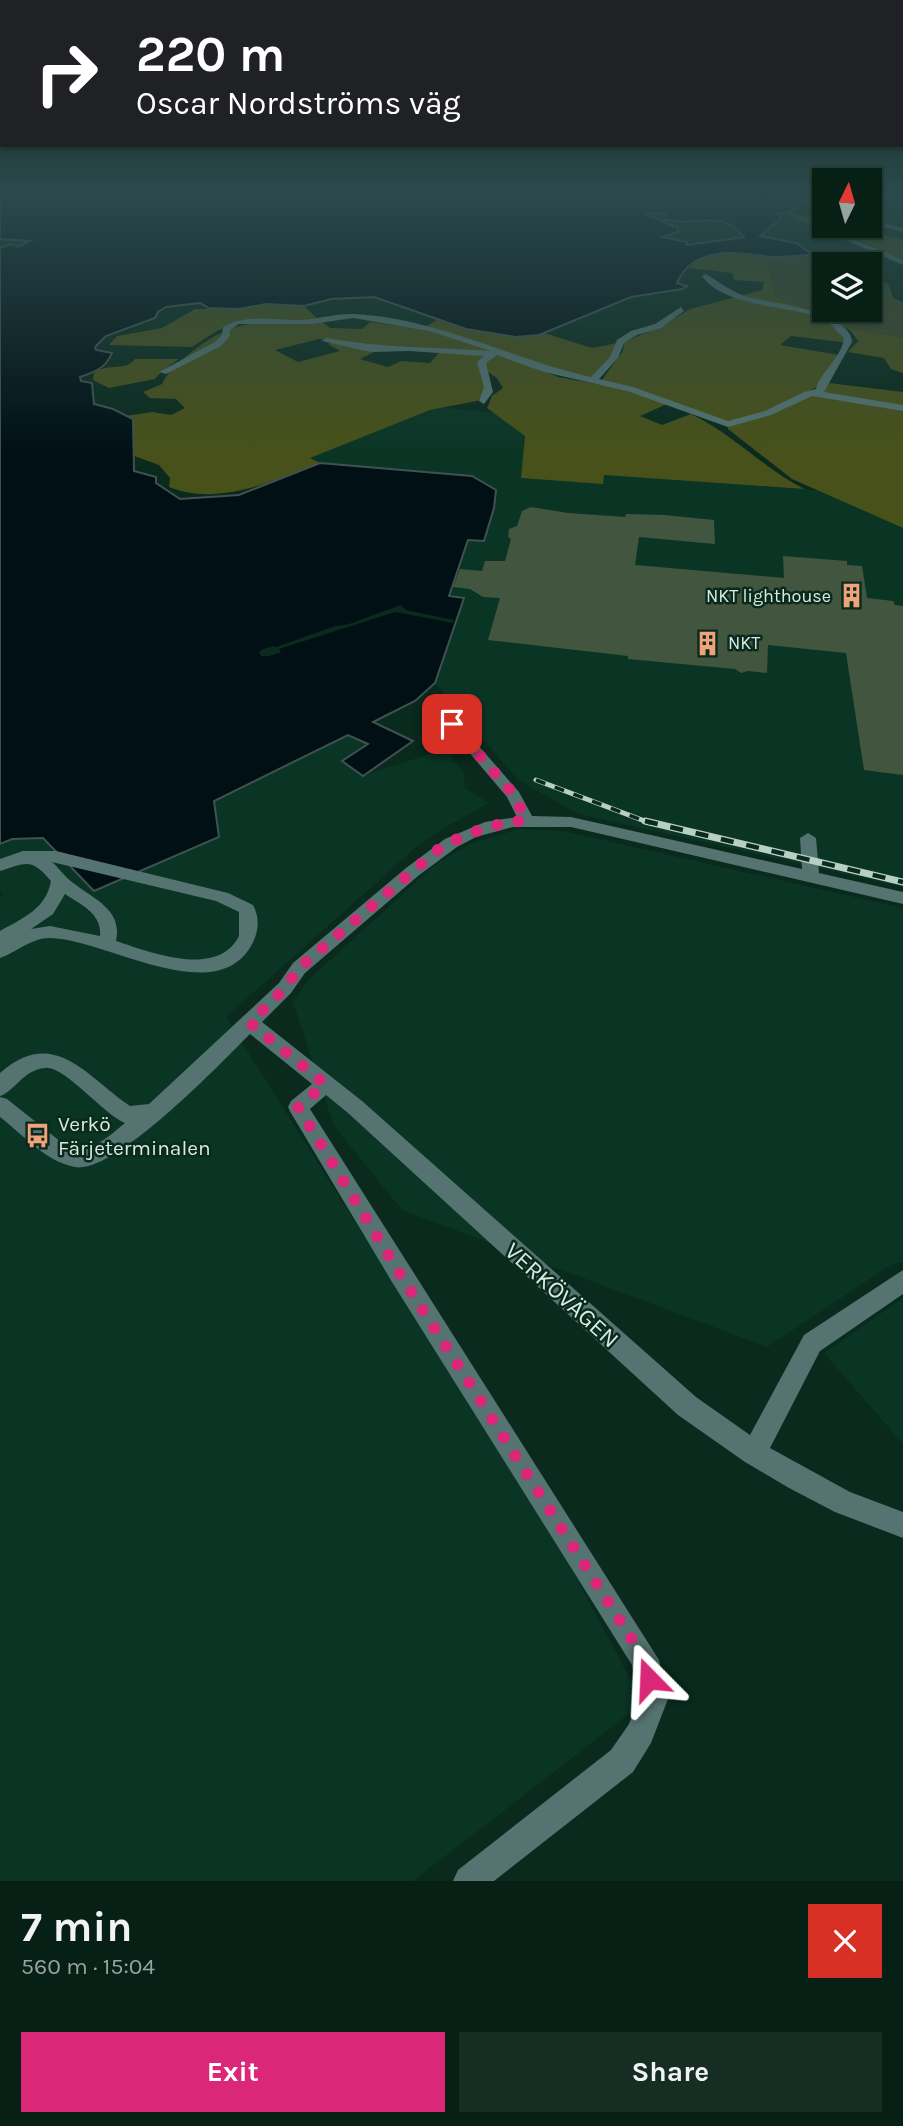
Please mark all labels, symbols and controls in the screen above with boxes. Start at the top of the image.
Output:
text: 220 m [136,26,285,83]
icon: right [21,28,112,119]
text: Oscar Nordströms väg [136,85,461,122]
north arrow [812,168,882,238]
map controls [812,168,882,322]
button: layers [812,252,882,322]
building icon: NKT lighthouse [837,582,865,610]
place label: NKT lighthouse [706,585,831,607]
building icon: NKT [694,629,722,657]
place label: NKT [728,632,760,654]
pin [422,694,482,754]
icon: arrive [433,705,471,743]
place label: Verkö Färjeterminalen [58,1112,211,1160]
bus stop icon: Verkö Färjeterminalen [24,1122,52,1150]
street label: VERKÖVÄGEN [499,1237,625,1353]
position arrow [612,1642,686,1716]
text: 7 min [21,1902,132,1952]
button: close [808,1904,882,1978]
text: 560 m · 15:04 [21,1953,155,1980]
button: Exit [21,2032,445,2112]
button: Share [459,2032,882,2112]

